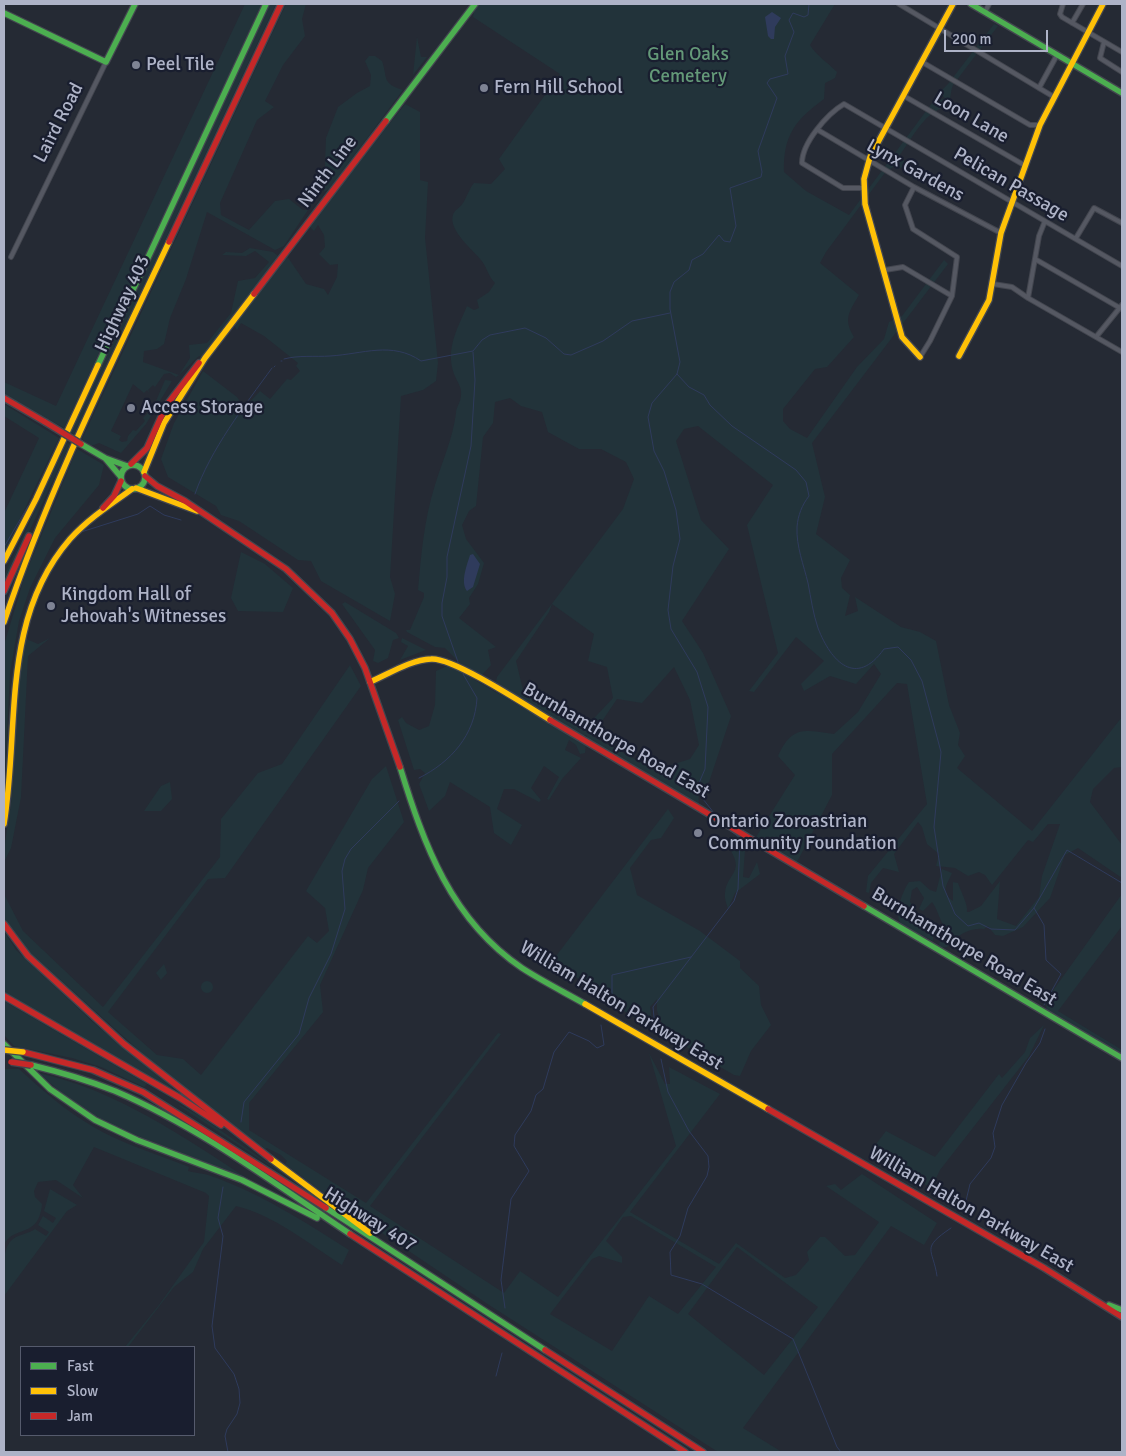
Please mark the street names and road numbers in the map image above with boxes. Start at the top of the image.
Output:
street label: Laird Road [29,79,89,167]
street label: Loon Lane [929,87,1013,149]
street label: Ninth Line [294,132,362,212]
street label: Lynx Gardens [862,135,968,207]
street label: Pelican Passage [949,143,1073,227]
street label: Highway 403 [91,252,155,356]
street label: Burnhamthorpe Road East [518,678,714,804]
street label: Burnhamthorpe Road East [867,883,1061,1011]
street label: William Halton Parkway East [515,936,727,1076]
street label: William Halton Parkway East [865,1142,1077,1278]
street label: Highway 407 [320,1183,420,1257]

